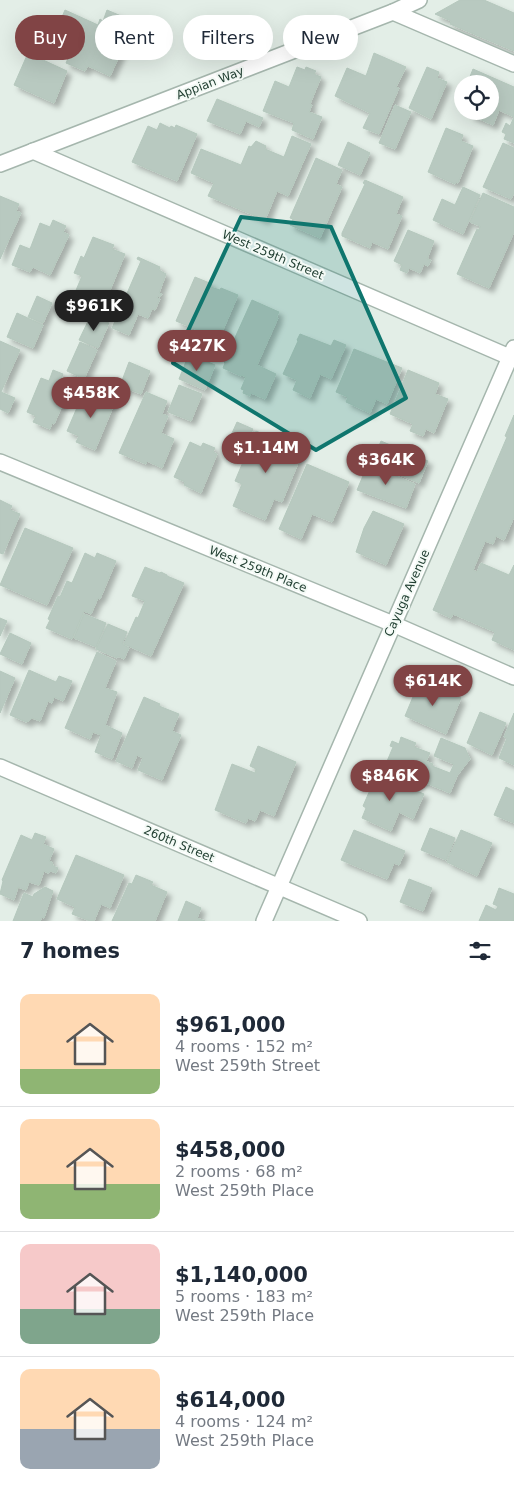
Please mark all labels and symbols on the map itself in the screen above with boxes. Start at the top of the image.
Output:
street label: Appian Way [174,64,246,102]
street label: West 259th Street [220,227,326,283]
pin: $961K [59,290,129,332]
pin: $427K [162,330,232,372]
pin: $458K [56,376,126,419]
pin: $1.14M [225,432,307,474]
pin: $364K [351,444,421,486]
street label: West 259th Place [207,543,309,595]
street label: Cayuga Avenue [382,547,432,639]
pin: $614K [398,664,468,707]
pin: $846K [355,760,425,802]
street label: 260th Street [142,823,217,865]

